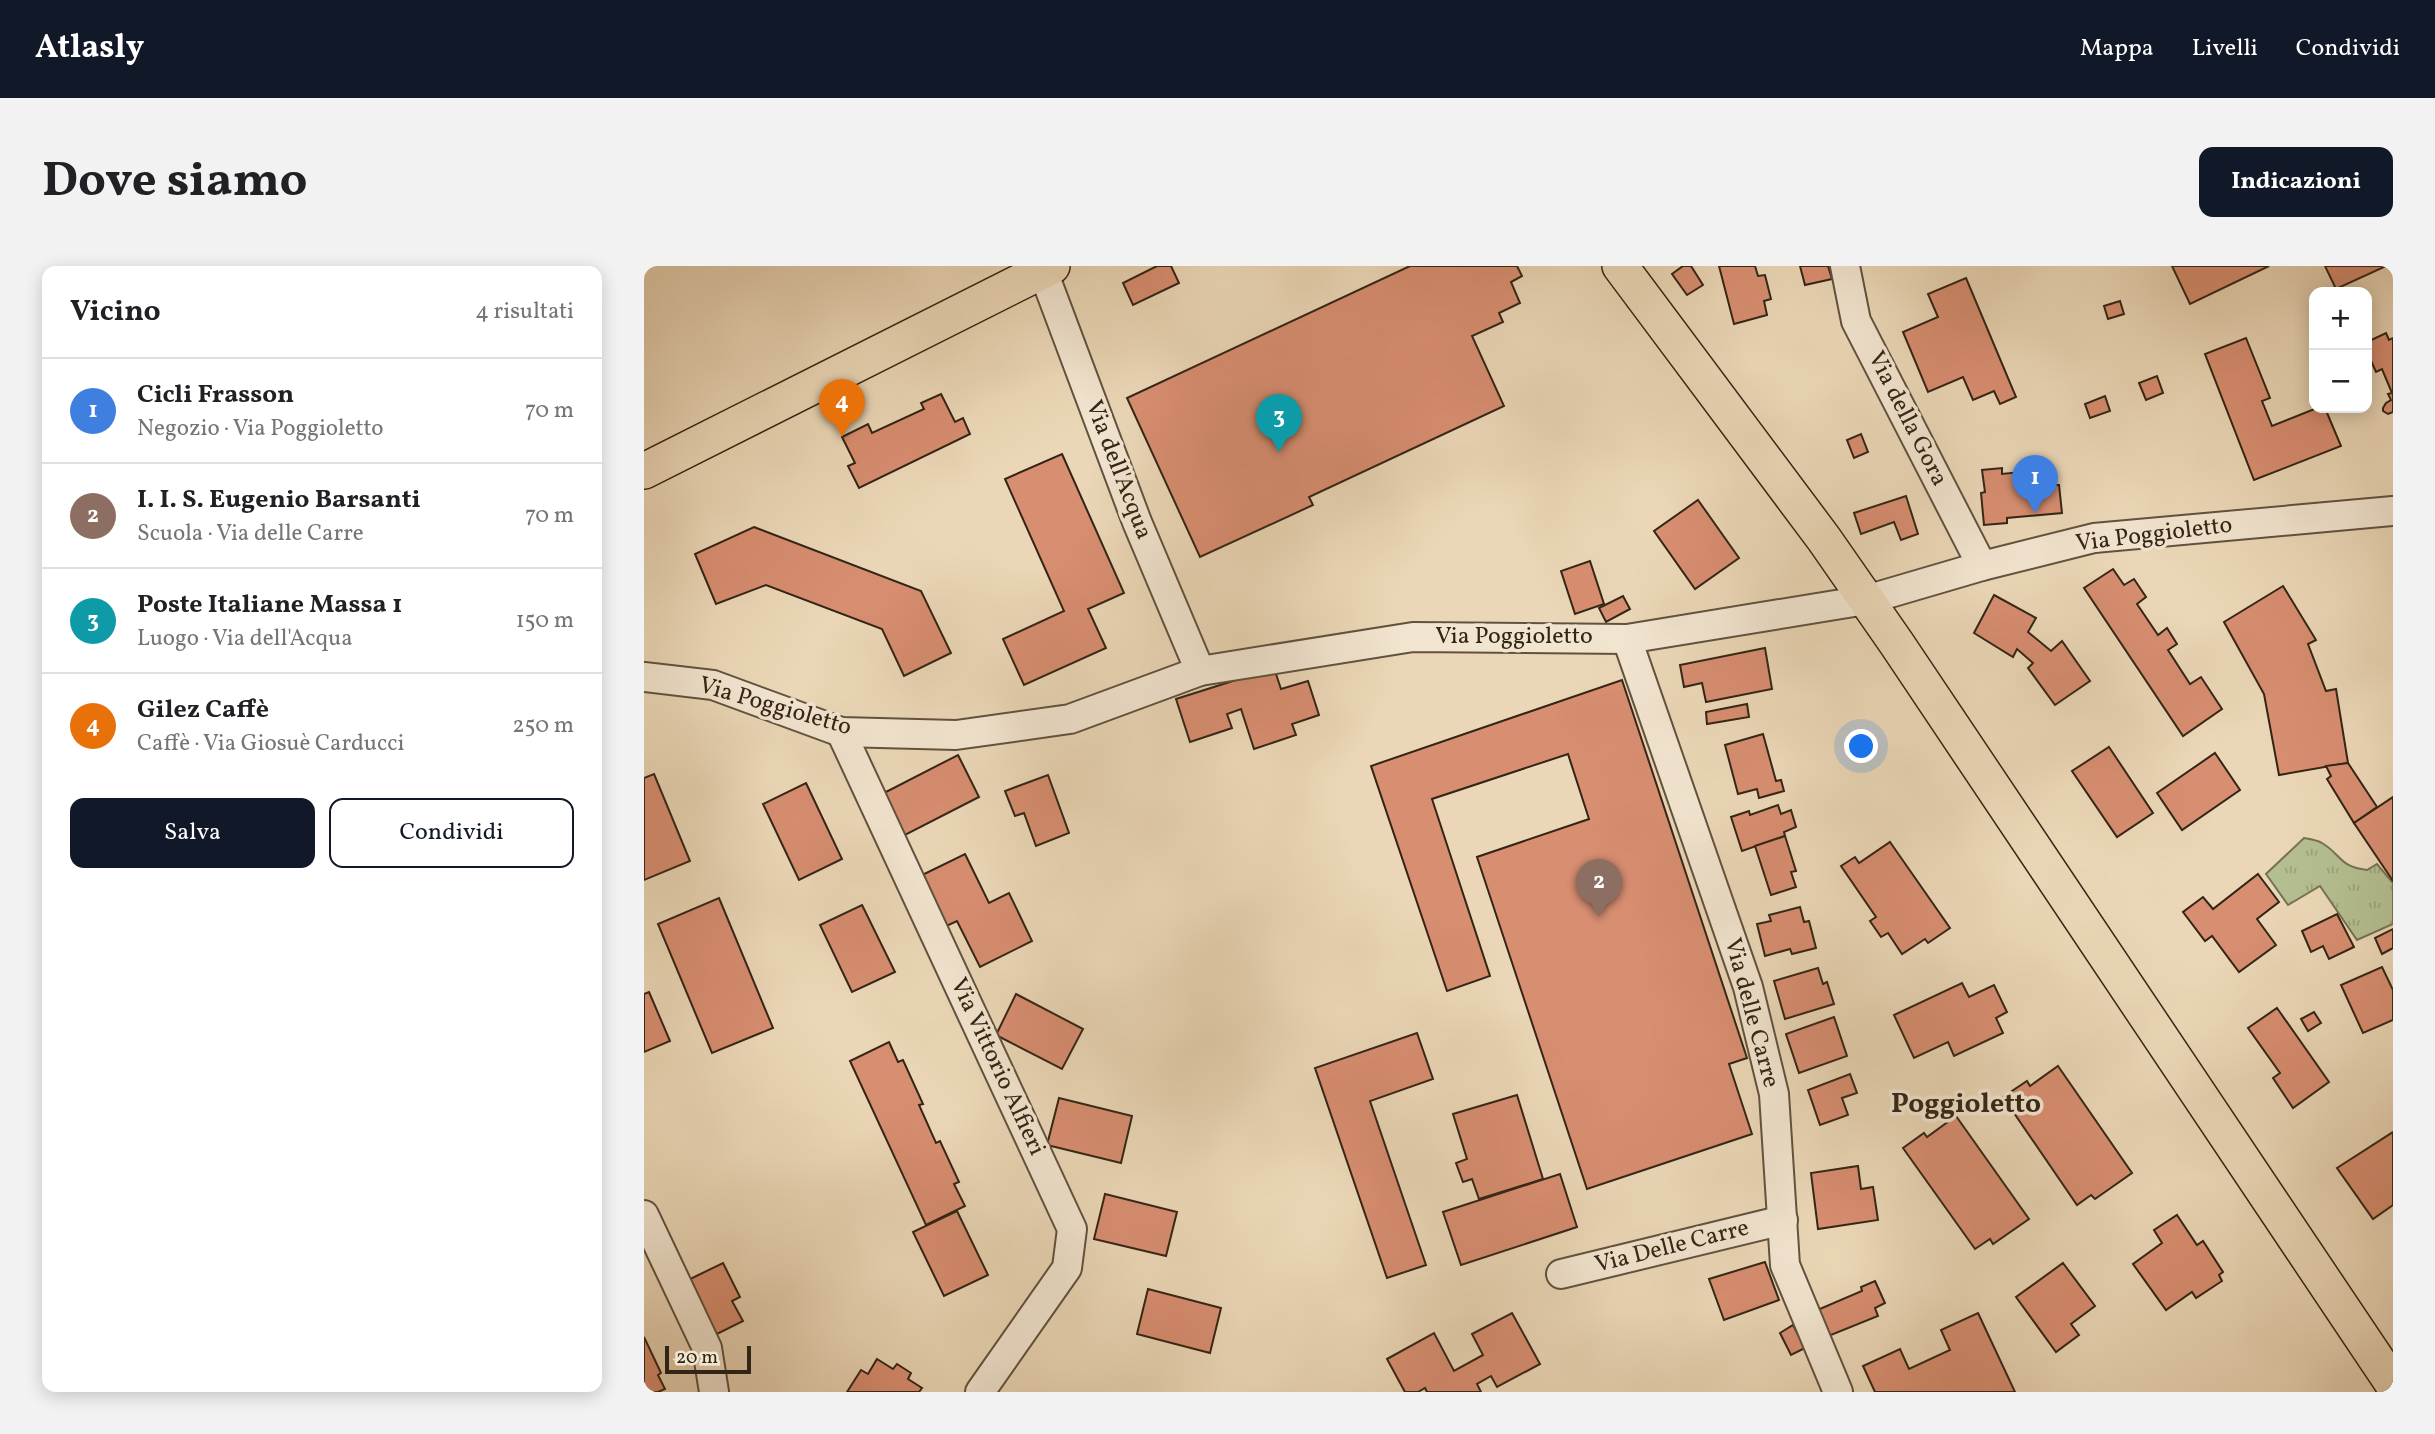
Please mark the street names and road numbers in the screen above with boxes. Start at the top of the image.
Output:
street label: Via della Gora [1858,346,1956,492]
street label: Via dell'Acqua [1076,395,1160,545]
street label: Via Poggioletto [2074,509,2234,561]
street label: Via Poggioletto [1435,620,1593,654]
street label: Via Poggioletto [695,669,855,745]
street label: Via delle Carre [1715,934,1787,1092]
street label: Via Vittorio Alfieri [941,972,1053,1162]
street label: Via Delle Carre [1591,1211,1753,1283]

